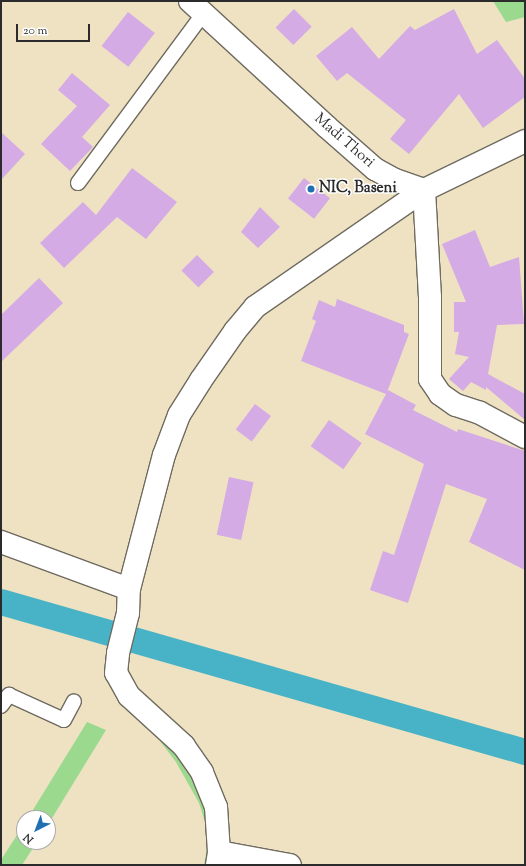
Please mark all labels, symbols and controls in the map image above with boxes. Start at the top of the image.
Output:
scale bar [18,16,92,42]
text: 20 m [23,22,47,40]
street label: Madi Thori [310,110,378,172]
place label: NIC, Baseni [319,180,397,198]
marker: NIC, Baseni [306,184,316,194]
north arrow [16,810,56,850]
text: N [20,829,37,847]

